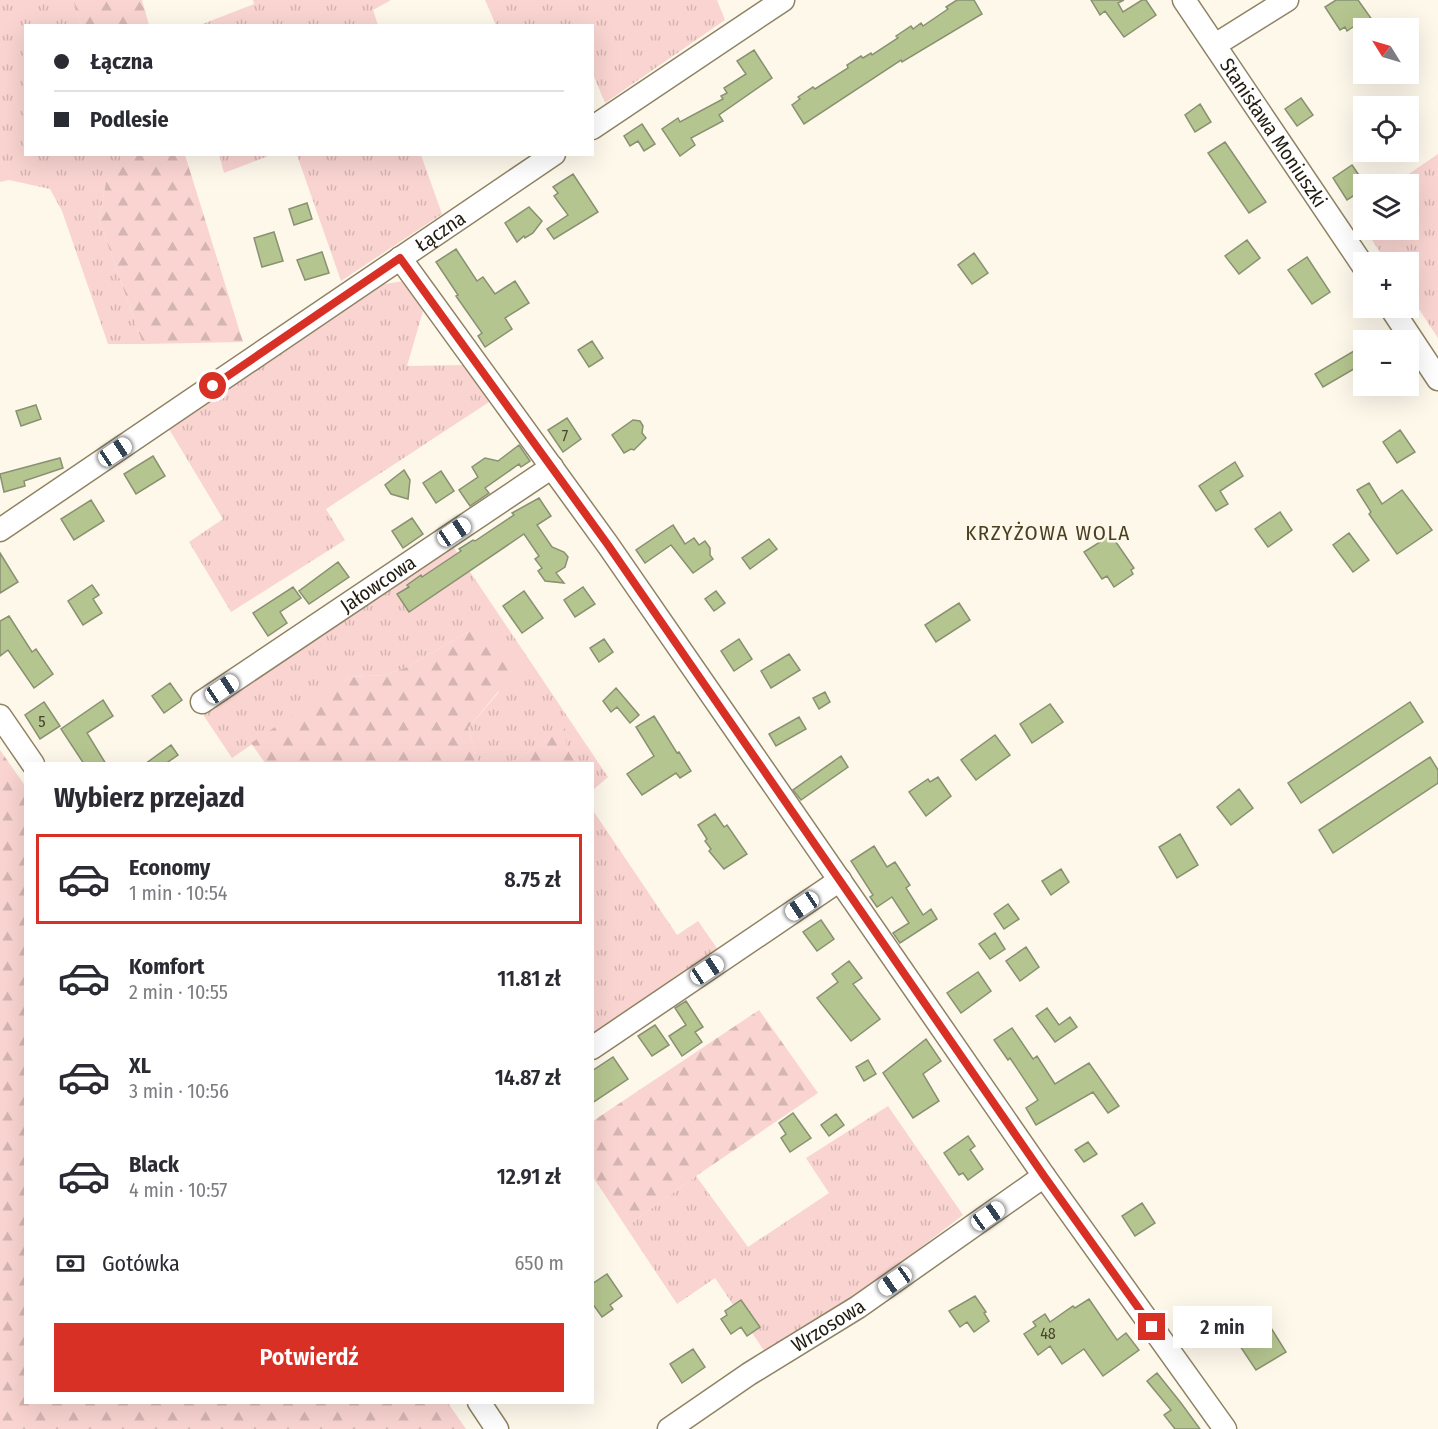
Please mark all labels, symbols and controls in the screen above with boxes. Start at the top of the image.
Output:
north arrow [1353,18,1419,84]
map controls [1353,18,1419,396]
text: Łączna [90,48,153,75]
street label: Stanisława Moniuszki [1215,54,1332,212]
button: locate [1353,96,1419,162]
text: Podlesie [90,106,169,133]
button: layers [1353,174,1419,240]
street label: Łączna [410,206,470,257]
button: + [1353,252,1419,318]
button: − [1353,330,1419,396]
route start [199,372,226,399]
house number: 7 [562,426,569,445]
car [95,434,135,470]
car [434,514,474,550]
district label: KRZYŻOWA WOLA [965,520,1131,546]
street label: Jałowcowa [336,550,420,618]
car [202,671,242,707]
house number: 5 [38,712,46,731]
text: Wybierz przejazd [54,782,245,814]
icon: car [57,852,111,906]
text: Economy [129,854,210,881]
text: 8.75 zł [504,866,561,893]
text: 1 min · 10:54 [129,881,228,905]
car [782,888,822,924]
icon: car [57,951,111,1005]
car [687,952,727,988]
text: Komfort [129,953,204,980]
text: 11.81 zł [497,965,561,992]
text: 2 min · 10:55 [129,980,228,1004]
icon: car [57,1050,111,1104]
text: XL [129,1052,151,1079]
text: 14.87 zł [495,1064,561,1091]
text: 3 min · 10:56 [129,1079,229,1103]
icon: car [57,1149,111,1203]
text: Black [129,1151,179,1178]
text: 12.91 zł [497,1163,561,1190]
text: 4 min · 10:57 [129,1178,227,1202]
car [968,1198,1008,1234]
icon: cash [54,1247,87,1280]
text: Gotówka [102,1250,180,1277]
text: 650 m [515,1251,564,1275]
car [875,1263,915,1299]
street label: Wrzosowa [787,1294,870,1357]
callout: 2 min [1173,1306,1272,1348]
route end [1138,1313,1165,1340]
text: 2 min [1200,1315,1245,1339]
button: Potwierdź [54,1323,564,1392]
house number: 48 [1040,1324,1056,1343]

